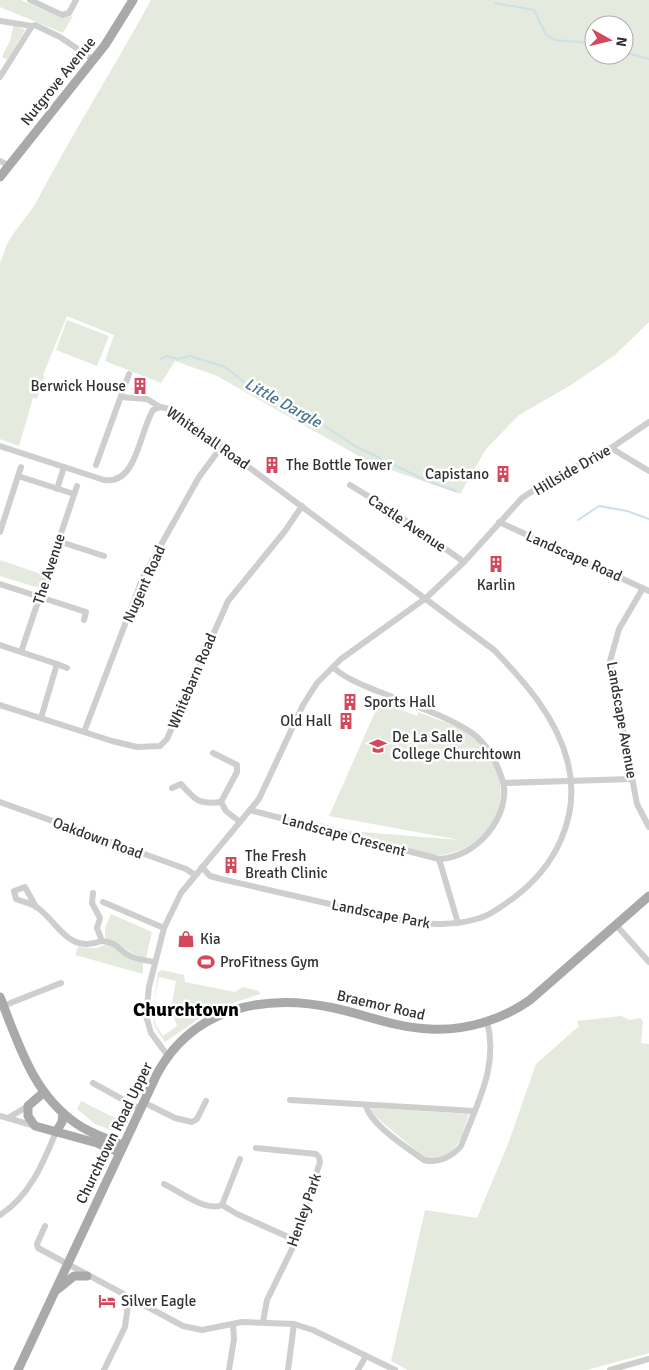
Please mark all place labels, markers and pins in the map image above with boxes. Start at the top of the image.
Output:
building icon: Berwick House [130,376,150,396]
place label: Berwick House [30,377,126,395]
building icon: The Bottle Tower [262,455,282,475]
place label: The Bottle Tower [286,456,393,474]
building icon: Capistano [493,464,513,484]
place label: Capistano [425,465,489,483]
building icon: Karlin [486,554,506,574]
place label: Karlin [477,576,515,594]
building icon: Sports Hall [340,692,360,712]
place label: Sports Hall [364,693,435,711]
building icon: Old Hall [336,711,356,731]
place label: Old Hall [280,712,332,730]
place label: De La Salle College Churchtown [392,728,521,763]
school or university icon: De La Salle College Churchtown [368,736,388,756]
place label: The Fresh Breath Clinic [245,847,328,882]
building icon: The Fresh Breath Clinic [221,855,241,875]
shop icon: Kia [176,929,196,949]
place label: Kia [200,930,221,948]
sports icon: ProFitness Gym [196,952,216,972]
place label: ProFitness Gym [220,953,319,971]
hotel icon: Silver Eagle [97,1291,117,1311]
place label: Silver Eagle [121,1292,196,1310]

